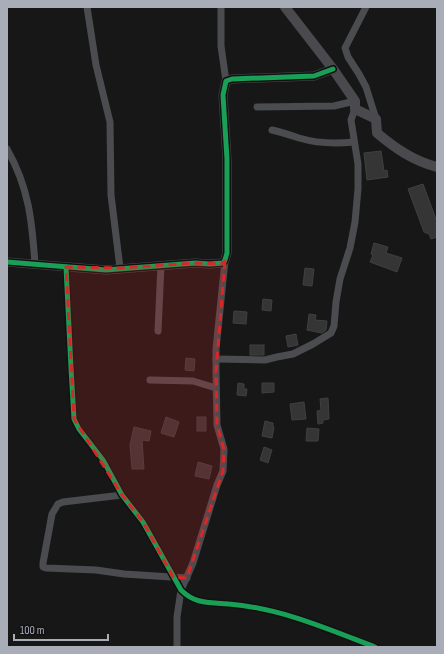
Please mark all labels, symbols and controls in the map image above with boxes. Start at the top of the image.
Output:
scale bar [14,616,108,642]
text: 100 m [20,623,45,638]

